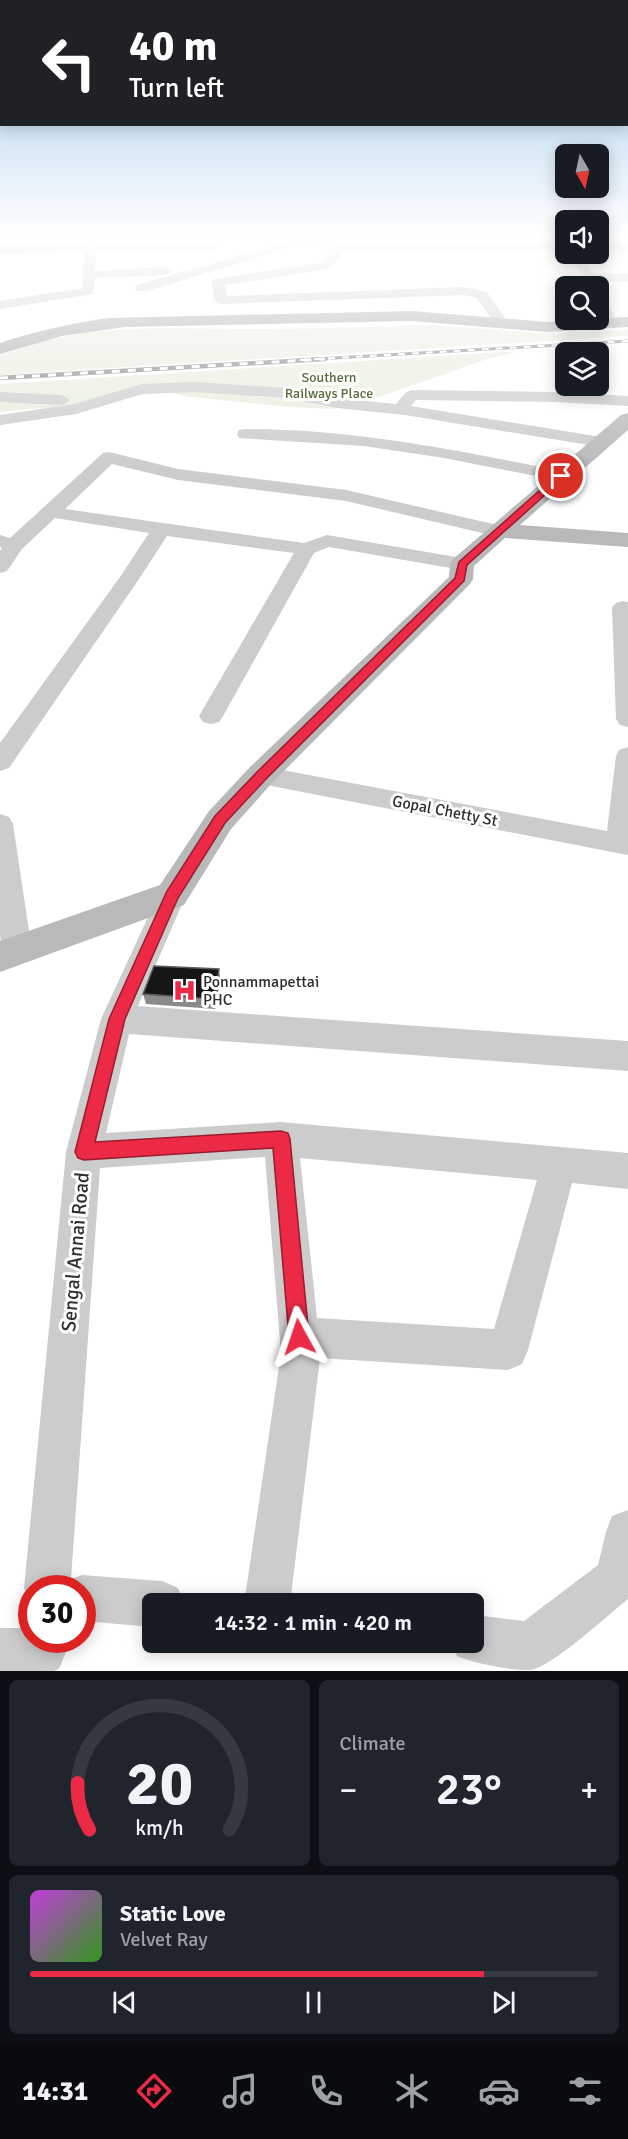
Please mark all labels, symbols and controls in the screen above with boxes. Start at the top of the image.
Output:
text: 40 m [129,21,218,72]
icon: left [30,24,108,102]
text: Turn left [129,72,224,105]
north arrow [555,144,609,198]
map controls [555,144,609,396]
button: sound [555,210,609,264]
button: search [555,276,609,330]
button: layers [555,342,609,396]
park label: Southern Railways Place [285,369,373,402]
pin [535,450,586,501]
icon: arrive [544,459,577,492]
street label: Gopal Chetty St [391,791,499,831]
place label: Ponnammapettai PHC [203,972,319,1010]
hospital icon: Ponnammapettai PHC [172,977,198,1003]
street label: Sengal Annai Road [56,1171,95,1333]
position arrow [267,1305,331,1369]
speed limit sign: 30 [18,1575,96,1653]
text: 14:32 · 1 min · 420 m [214,1609,412,1636]
text: Climate [340,1731,405,1756]
text: 20 [126,1745,193,1822]
text: 23° [436,1762,502,1817]
text: − [340,1770,357,1811]
text: + [580,1770,598,1811]
text: km/h [135,1815,184,1841]
text: Static Love [120,1900,226,1927]
text: Velvet Ray [120,1927,208,1952]
icon: previous [108,1986,141,2019]
icon: pause [297,1986,330,2019]
icon: next [487,1986,520,2019]
icon: directions [133,2070,175,2112]
icon: music [219,2070,261,2112]
icon: phone [305,2070,347,2112]
icon: climate [391,2070,433,2112]
icon: car [478,2070,520,2112]
icon: filters [564,2070,606,2112]
text: 14:31 [22,2075,88,2108]

